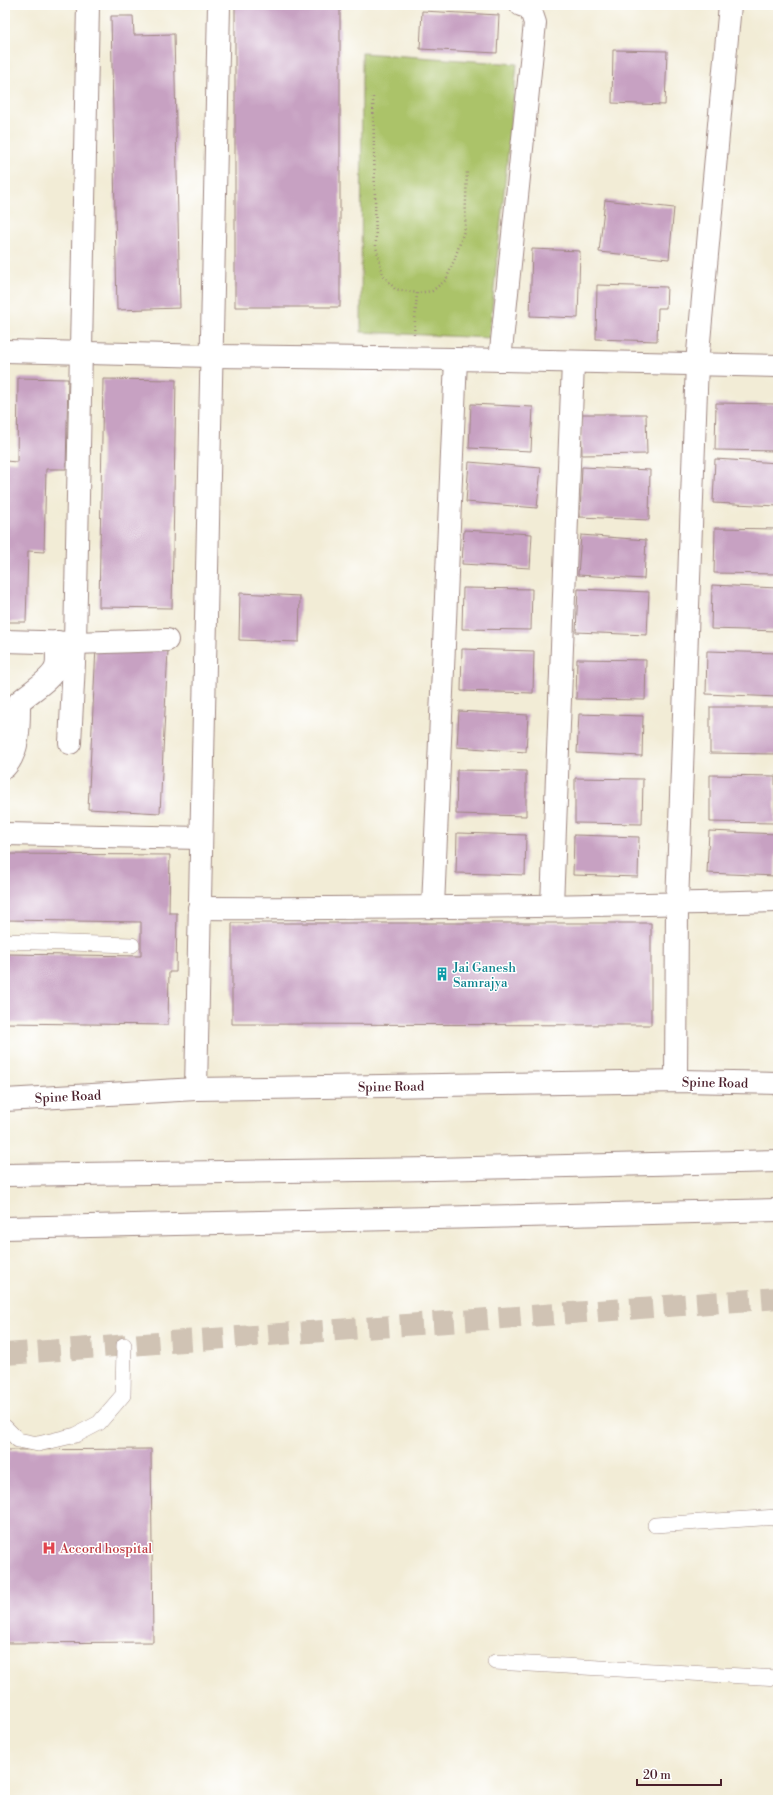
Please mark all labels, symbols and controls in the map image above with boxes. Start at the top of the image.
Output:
place label: Jai Ganesh Samrajya [452,960,516,991]
building icon: Jai Ganesh Samrajya [434,966,450,982]
street label: Spine Road [682,1074,749,1092]
street label: Spine Road [358,1078,425,1096]
street label: Spine Road [34,1087,102,1107]
hospital icon: Accord hospital [41,1540,57,1556]
place label: Accord hospital [59,1541,152,1557]
scale bar [637,1761,721,1787]
text: 20 m [643,1768,671,1783]

